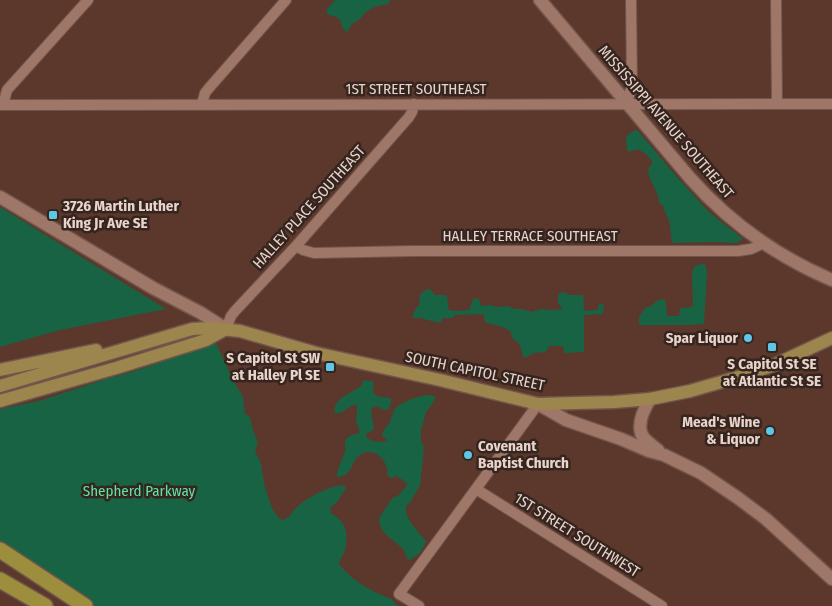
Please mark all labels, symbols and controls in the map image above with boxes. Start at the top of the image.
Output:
street label: MISSISSIPPI AVENUE SOUTHEAST [595,42,737,202]
street label: 1ST STREET SOUTHEAST [346,80,486,98]
street label: HALLEY PLACE SOUTHEAST [249,142,369,272]
place label: 3726 Martin Luther King Jr Ave SE [62,197,179,232]
marker: 3726 Martin Luther King Jr Ave SE [47,209,59,221]
street label: HALLEY TERRACE SOUTHEAST [442,227,618,245]
place label: Spar Liquor [666,329,739,347]
marker: Spar Liquor [742,332,754,344]
marker: S Capitol St SE at Atlantic St SE [766,341,778,353]
street label: SOUTH CAPITOL STREET [404,347,546,395]
place label: S Capitol St SW at Halley Pl SE [226,349,320,384]
place label: S Capitol St SE at Atlantic St SE [723,355,821,390]
marker: S Capitol St SW at Halley Pl SE [324,361,336,373]
place label: Mead's Wine & Liquor [682,413,761,448]
marker: Mead's Wine & Liquor [764,425,776,437]
place label: Covenant Baptist Church [478,437,569,472]
marker: Covenant Baptist Church [462,449,474,461]
park label: Shepherd Parkway [83,482,196,500]
street label: 1ST STREET SOUTHWEST [511,489,643,581]

